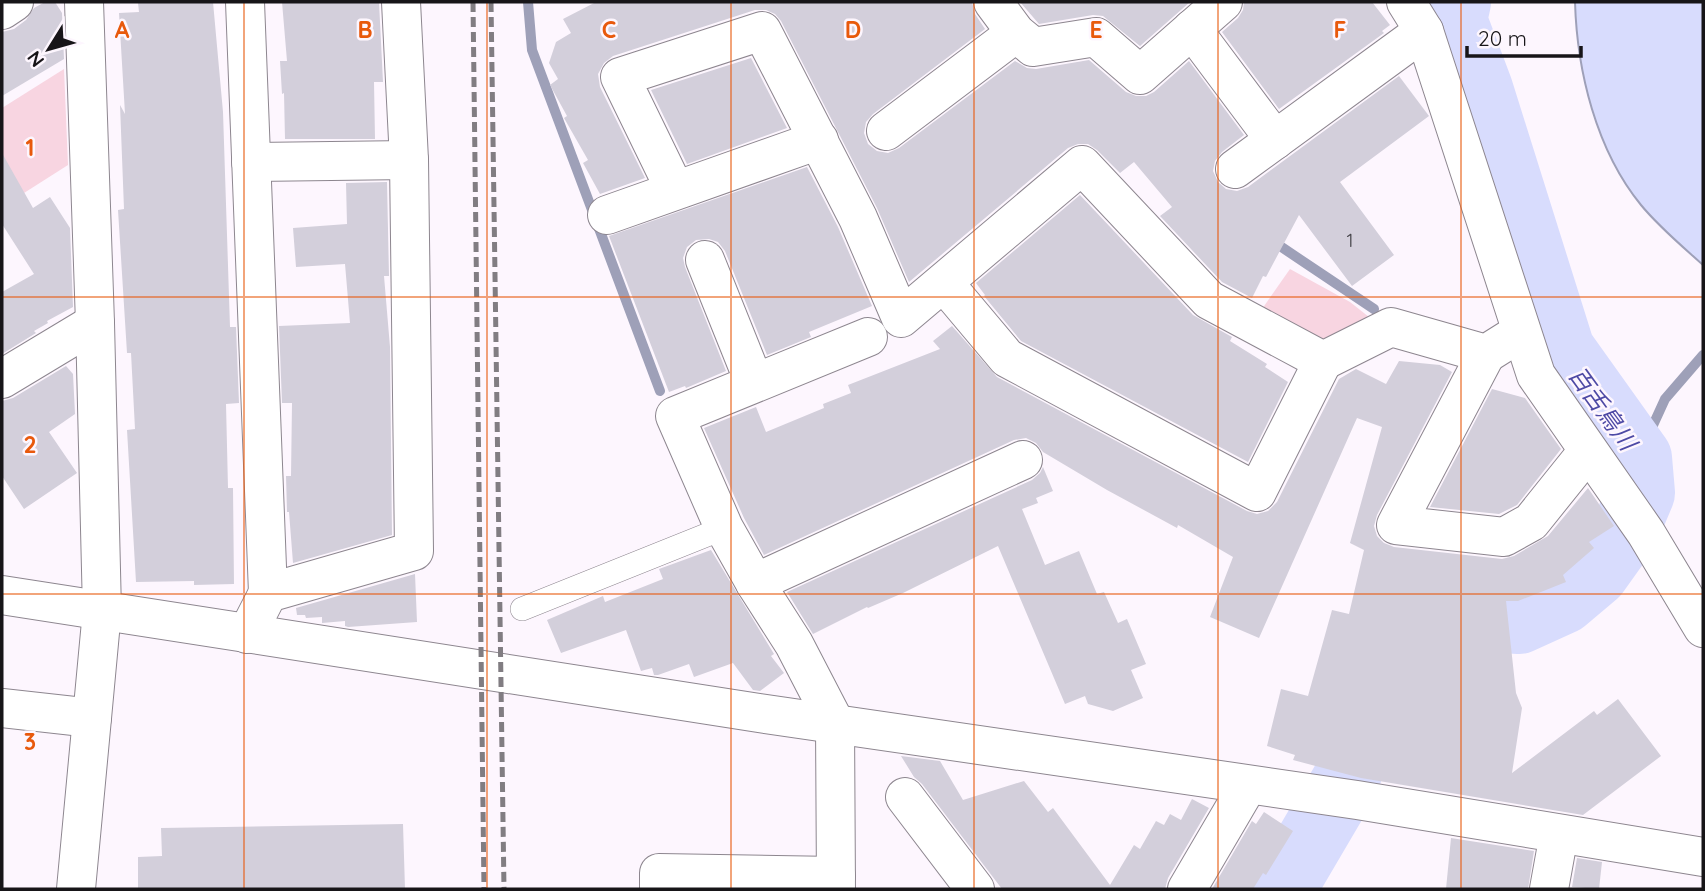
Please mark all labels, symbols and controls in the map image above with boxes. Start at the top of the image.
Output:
north arrow [14,14,84,84]
scale bar [1467,14,1581,58]
text: A [115,15,130,44]
text: B [357,15,373,44]
text: C [602,15,616,44]
text: D [845,15,861,44]
text: E [1089,15,1103,44]
text: F [1334,15,1346,44]
text: 20 m [1478,25,1527,51]
text: N [22,46,49,72]
text: 1 [26,133,34,162]
house number: 1 [1346,228,1354,252]
water label: 百舌鳥川 [1563,360,1645,458]
text: 2 [23,430,37,459]
text: 3 [24,727,36,756]

